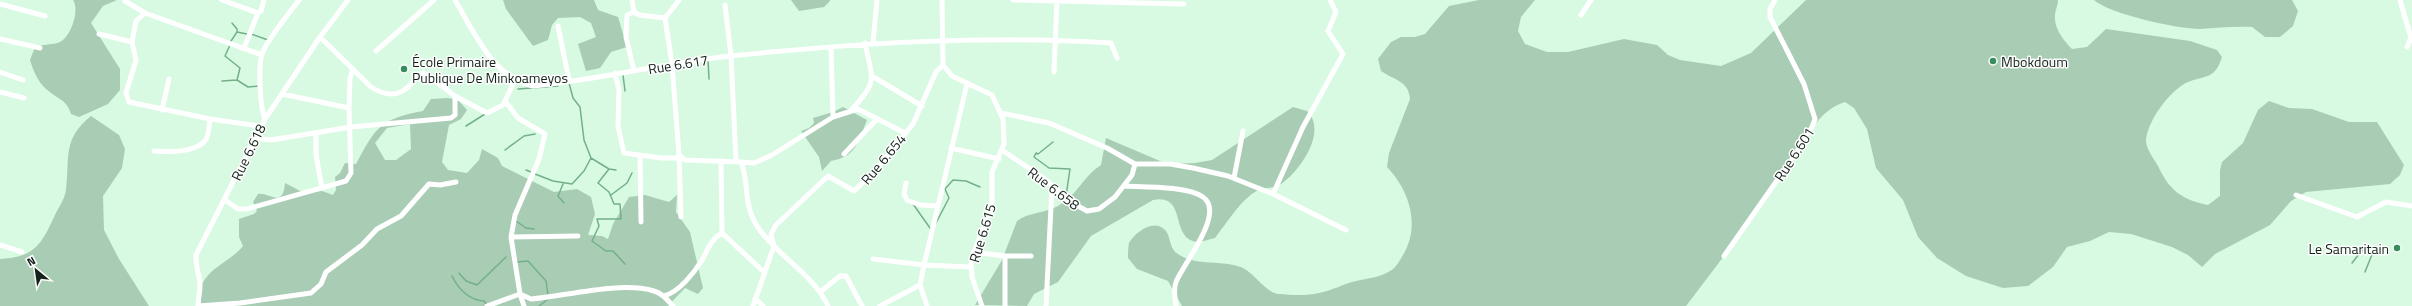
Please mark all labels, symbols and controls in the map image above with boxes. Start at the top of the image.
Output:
street label: Rue 6.617 [646,49,710,79]
place label: École Primaire Publique De Minkoameyos [412,51,568,88]
place label: Mbokdoum [2001,51,2068,72]
marker: Mbokdoum [1988,56,1998,66]
marker: École Primaire Publique De Minkoameyos [399,64,409,74]
street label: Rue 6.618 [225,120,271,184]
street label: Rue 6.601 [1769,123,1819,185]
street label: Rue 6.654 [855,129,911,189]
street label: Rue 6.658 [1023,161,1085,215]
street label: Rue 6.615 [963,201,1001,265]
place label: Le Samaritain [2308,238,2389,259]
marker: Le Samaritain [2392,243,2402,253]
north arrow [16,250,56,290]
text: N [24,252,38,270]

